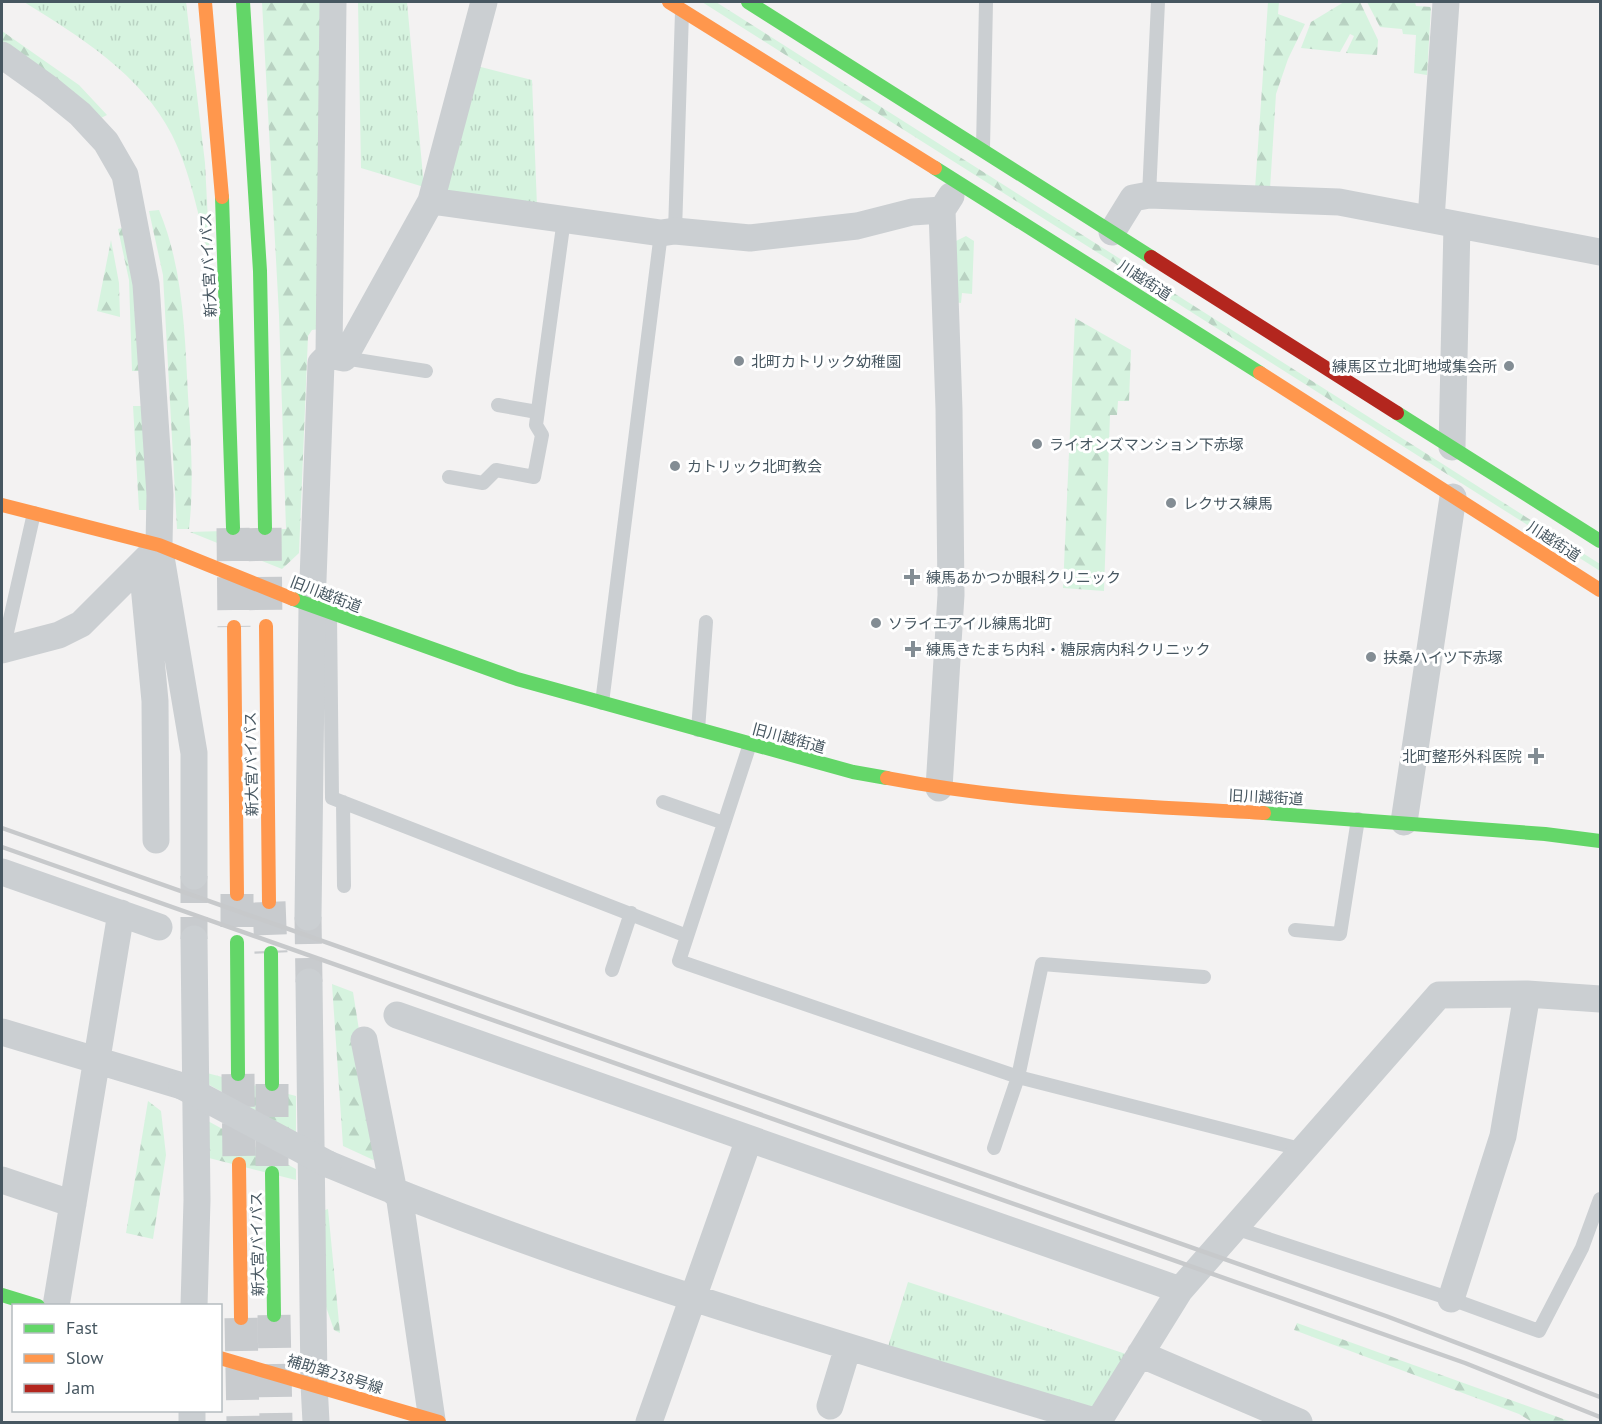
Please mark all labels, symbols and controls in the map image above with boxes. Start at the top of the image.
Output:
street label: 新大宮バイパス [196,212,220,318]
street label: 川越街道 [1115,256,1175,304]
place label: 北町カトリック幼稚園 [751,352,901,371]
marker: 北町カトリック幼稚園 [732,354,746,368]
place label: 練馬区立北町地域集会所 [1332,357,1497,376]
marker: 練馬区立北町地域集会所 [1502,359,1516,373]
place label: ライオンズマンション下赤塚 [1049,435,1244,454]
marker: ライオンズマンション下赤塚 [1030,437,1044,451]
place label: カトリック北町教会 [687,457,822,476]
marker: カトリック北町教会 [668,459,682,473]
place label: レクサス練馬 [1183,494,1273,513]
marker: レクサス練馬 [1164,496,1178,510]
street label: 川越街道 [1524,517,1584,565]
marker: 練馬あかつか眼科クリニック [903,568,921,586]
place label: 練馬あかつか眼科クリニック [926,568,1121,587]
street label: 旧川越街道 [288,572,364,616]
place label: ソライエアイル練馬北町 [888,614,1052,633]
marker: ソライエアイル練馬北町 [869,616,883,630]
marker: 練馬きたまち内科・糖尿病内科クリニック [904,640,922,658]
place label: 練馬きたまち内科・糖尿病内科クリニック [926,640,1211,659]
place label: 扶桑ハイツ下赤塚 [1383,648,1503,667]
marker: 扶桑ハイツ下赤塚 [1364,650,1378,664]
street label: 新大宮バイパス [241,711,261,817]
street label: 旧川越街道 [750,719,828,757]
place label: 北町整形外科医院 [1402,747,1522,766]
marker: 北町整形外科医院 [1527,747,1545,765]
street label: 旧川越街道 [1228,786,1304,808]
street label: 新大宮バイパス [247,1191,267,1297]
legend [12,1304,222,1412]
text: Fast [66,1316,98,1339]
text: Slow [66,1346,104,1369]
street label: 補助第238号線 [285,1350,385,1398]
text: Jam [65,1376,95,1399]

